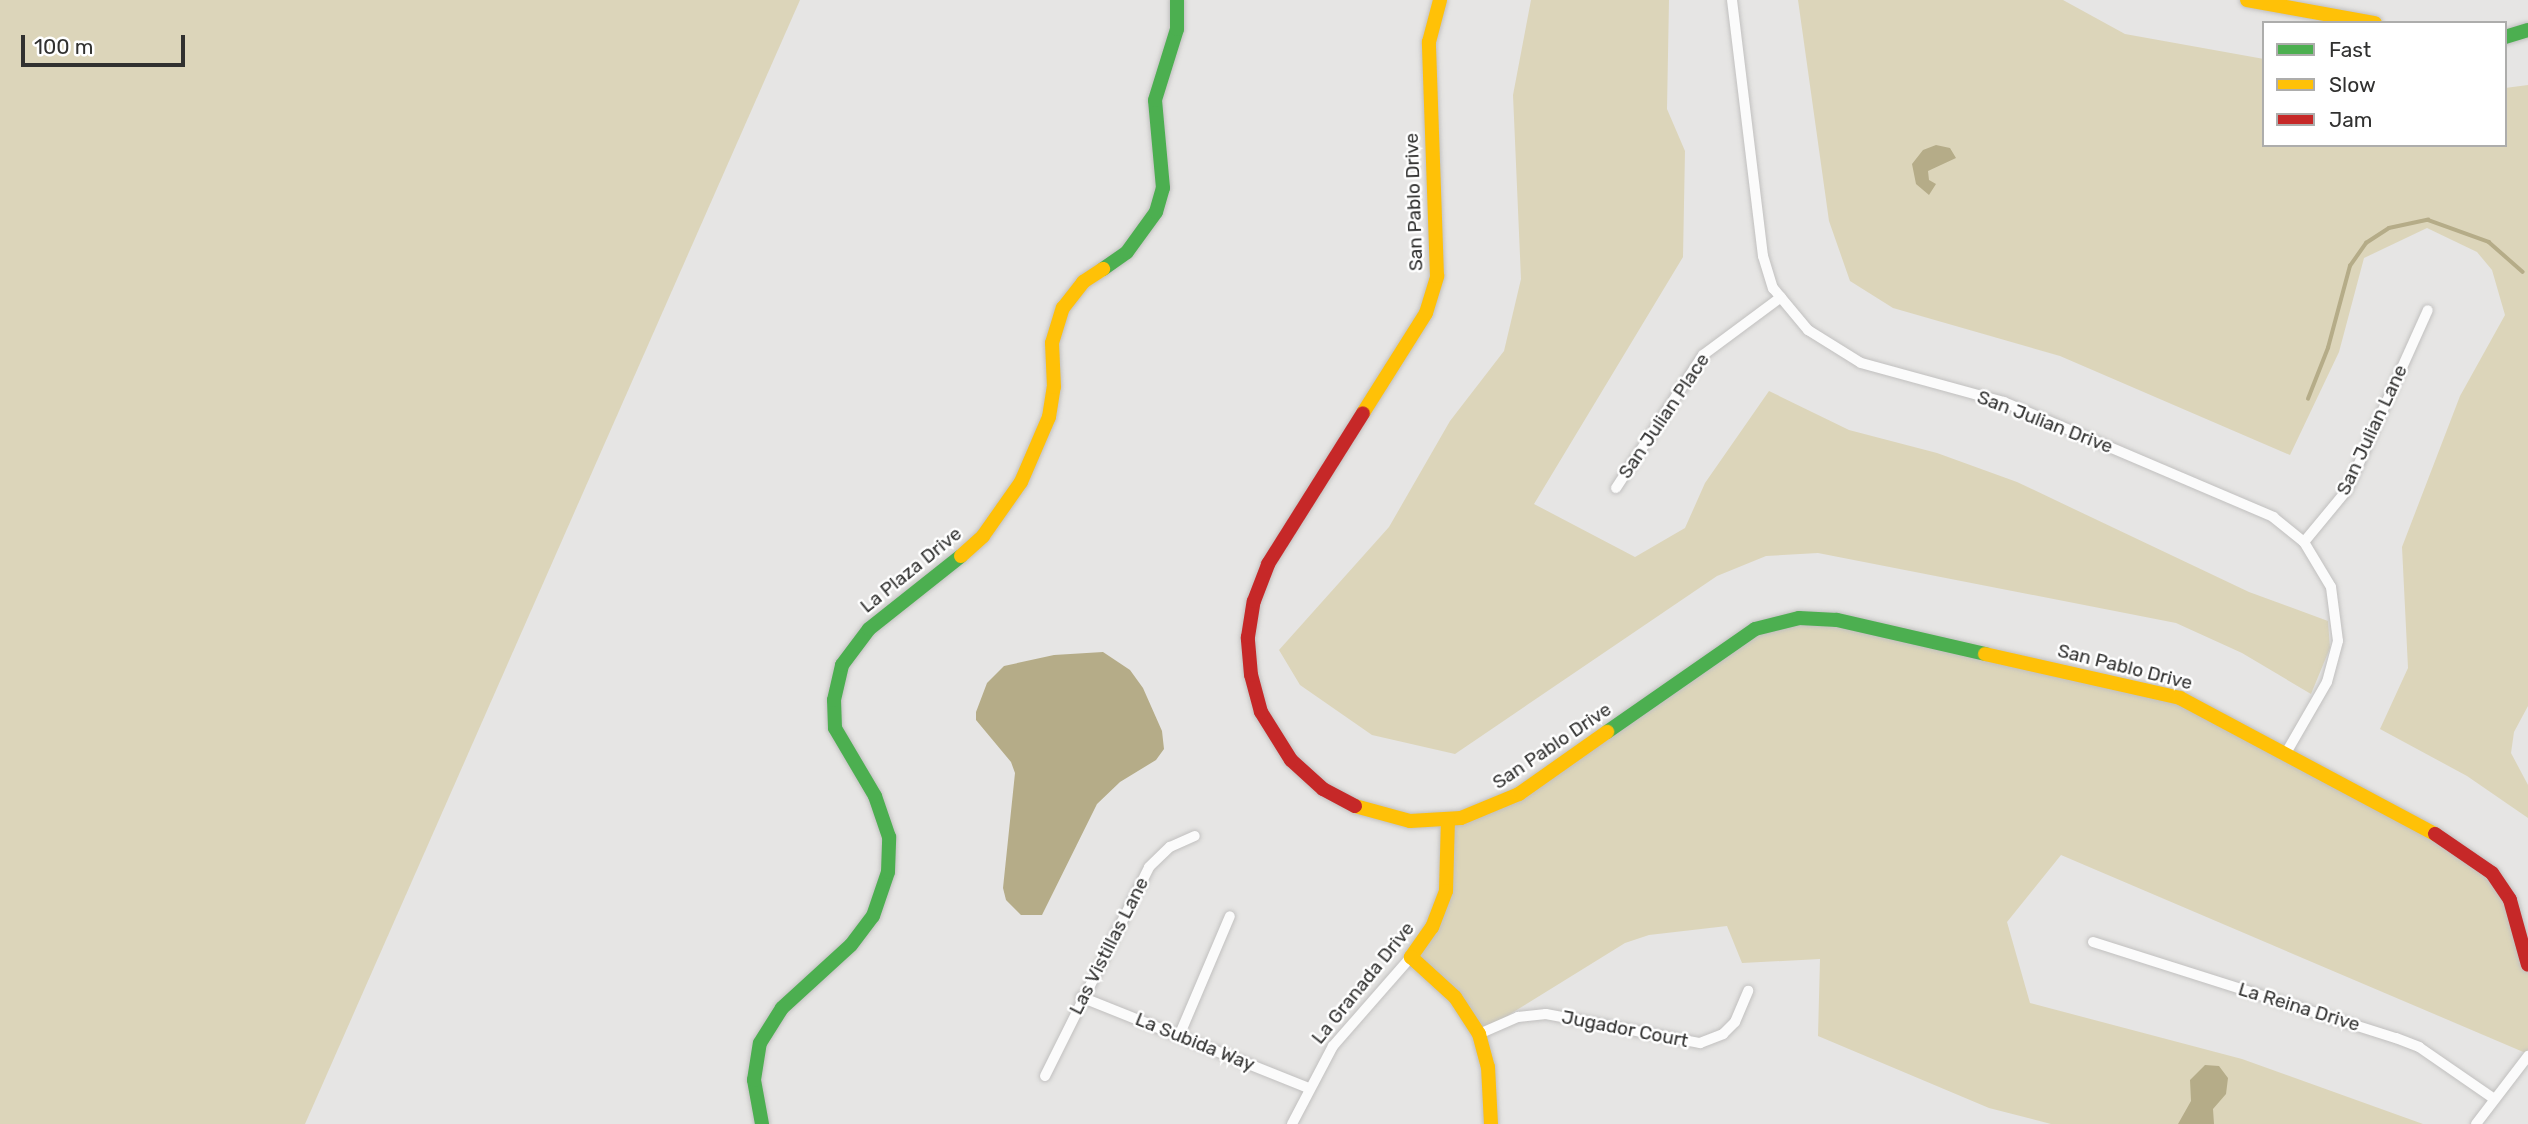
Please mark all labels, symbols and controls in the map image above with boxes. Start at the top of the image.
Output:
scale bar [24,21,189,65]
legend [2262,21,2507,147]
text: 100 m [34,34,93,59]
text: Fast [2329,37,2371,62]
text: Slow [2329,72,2376,97]
text: Jam [2329,107,2373,132]
street label: San Pablo Drive [1400,133,1428,271]
street label: San Julian Place [1614,349,1714,483]
street label: San Julian Lane [2332,361,2412,499]
street label: San Julian Drive [1974,386,2116,458]
street label: La Plaza Drive [856,522,966,618]
street label: San Pablo Drive [2055,639,2195,695]
street label: San Pablo Drive [1488,698,1616,794]
street label: Las Vistillas Lane [1064,873,1154,1019]
street label: La Granada Drive [1307,917,1419,1049]
street label: La Reina Drive [2236,978,2362,1036]
street label: Jugador Court [1560,1006,1690,1052]
street label: La Subida Way [1132,1008,1258,1076]

